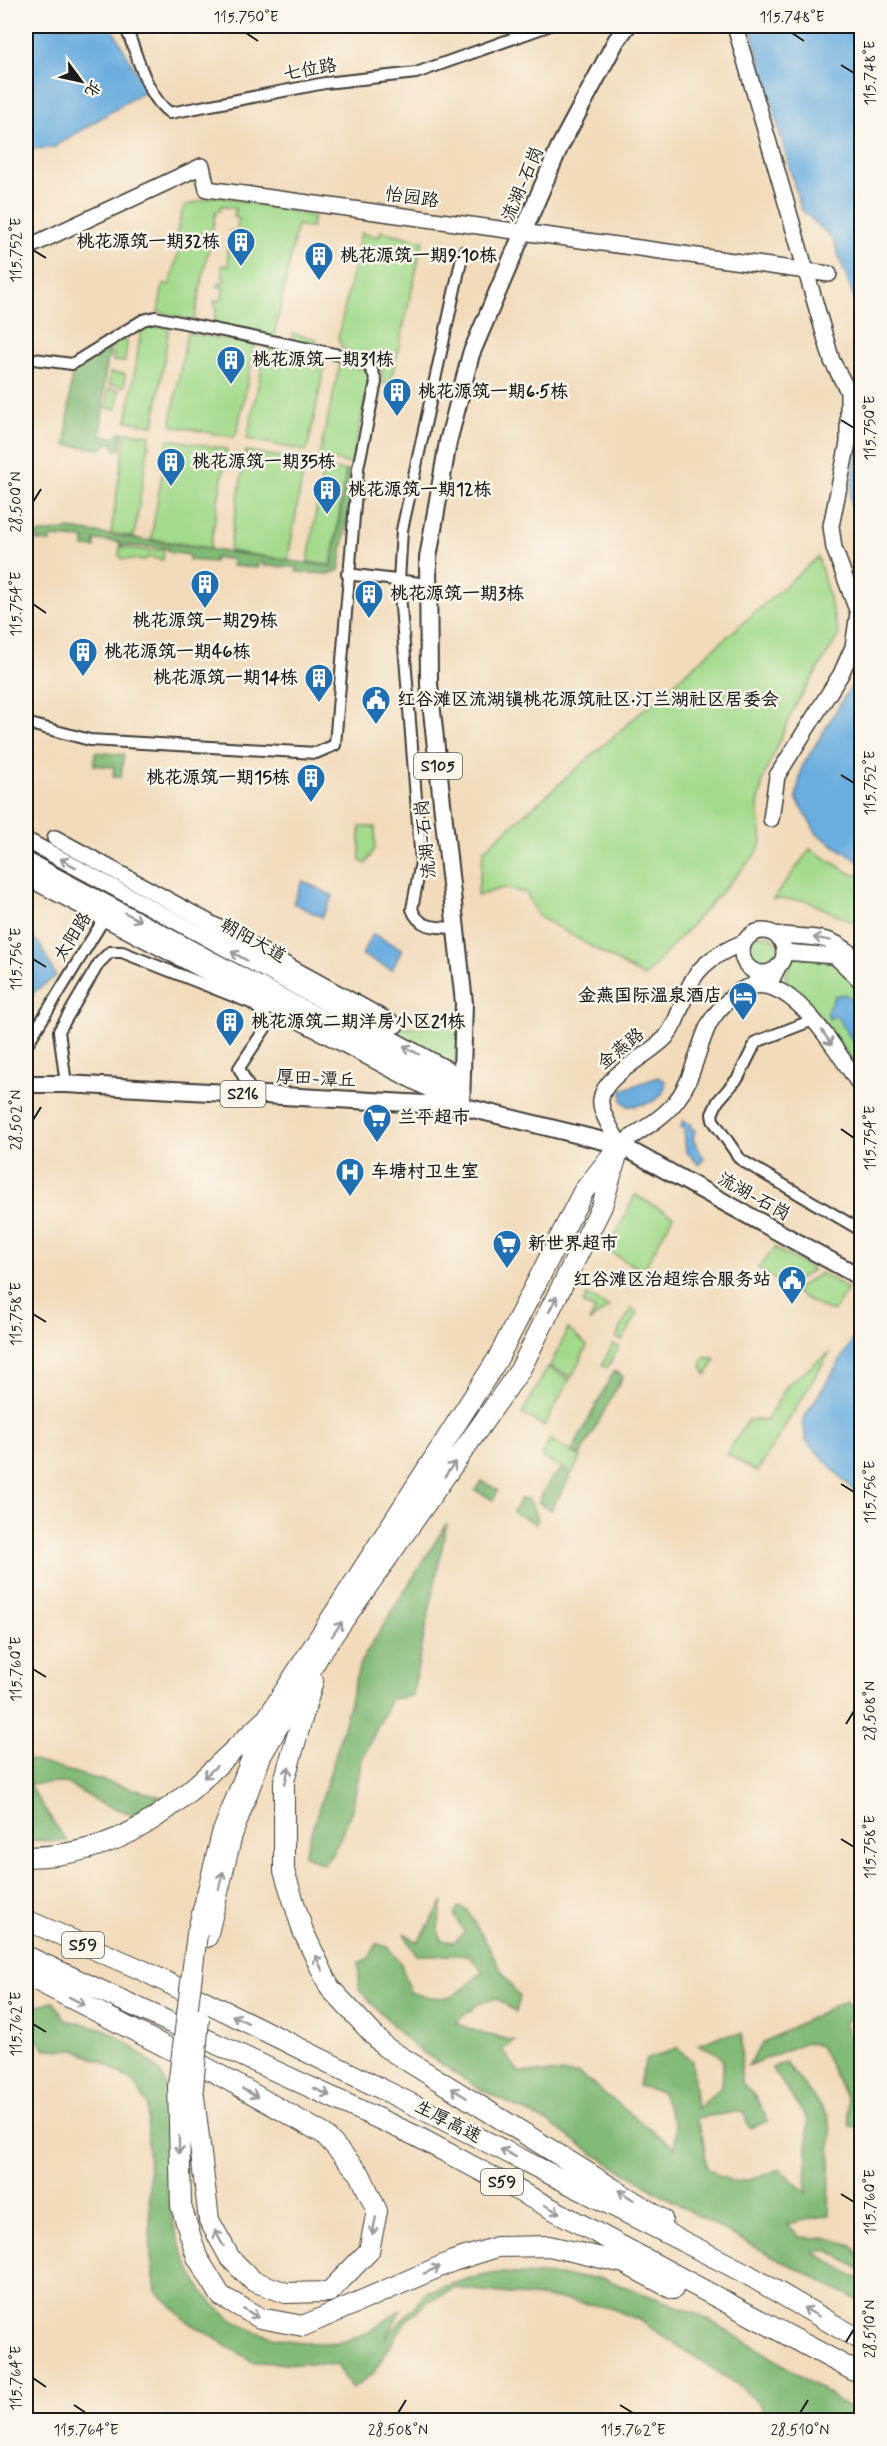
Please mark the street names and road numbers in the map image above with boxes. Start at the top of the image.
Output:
street label: 七位路 [281,53,339,87]
street label: 流湖-石岗 [496,142,550,226]
street label: 怡园路 [384,182,440,214]
road number: S105 [414,753,462,779]
street label: 流湖-石岗 [410,798,442,880]
street label: 太阳路 [49,908,97,966]
street label: 朝阳大道 [216,913,290,969]
street label: 金燕路 [592,1023,650,1075]
street label: 厚田-潭丘 [275,1065,357,1093]
road number: S216 [220,1081,266,1107]
street label: 流湖-石岗 [713,1167,795,1227]
road number: S59 [62,1932,104,1958]
street label: 生厚高速 [410,2095,486,2149]
road number: S59 [481,2169,523,2195]

